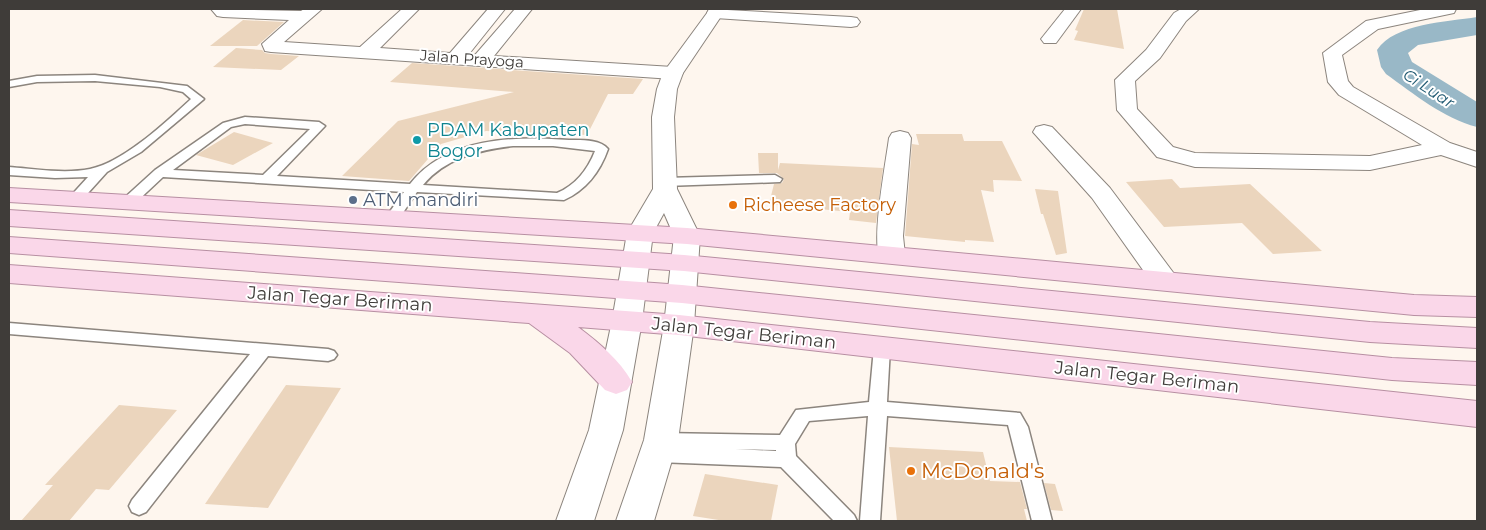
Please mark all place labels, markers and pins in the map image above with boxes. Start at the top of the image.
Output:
place label: PDAM Kabupaten Bogor [427,119,589,162]
marker: PDAM Kabupaten Bogor [411,134,423,146]
place label: ATM mandiri [363,189,478,211]
marker: ATM mandiri [347,194,359,206]
place label: Richeese Factory [743,194,896,216]
marker: Richeese Factory [727,199,739,211]
place label: McDonald's [921,458,1044,483]
marker: McDonald's [905,465,917,477]

